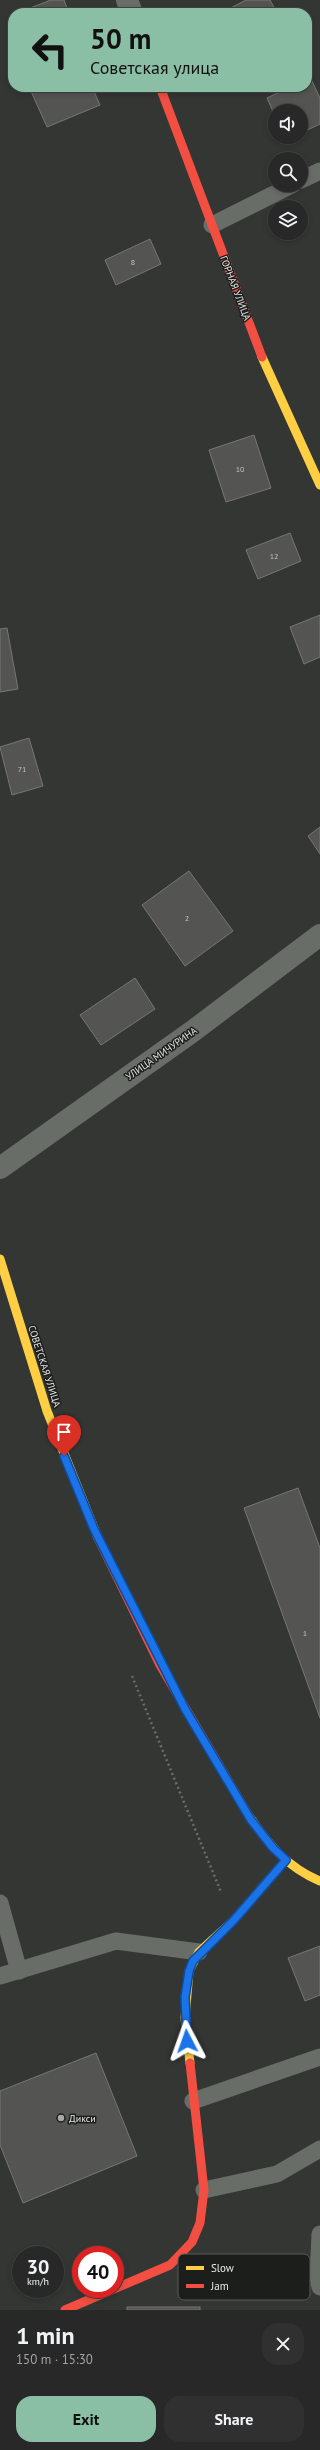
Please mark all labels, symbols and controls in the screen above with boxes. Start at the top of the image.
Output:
text: 50 m [90,20,151,57]
icon: left [24,24,76,76]
text: Советская улица [90,56,219,79]
map controls [268,104,308,240]
button: sound [268,104,308,144]
button: search [268,152,308,192]
button: layers [268,200,308,240]
street label: ГОРНАЯ УЛИЦА [217,254,254,323]
house number: 8 [131,257,135,267]
house number: 10 [236,464,245,474]
house number: 12 [270,551,278,561]
house number: 71 [18,764,26,774]
house number: 2 [185,913,189,923]
street label: УЛИЦА МИЧУРИНА [123,1024,200,1083]
street label: СОВЕТСКАЯ УЛИЦА [25,1324,64,1409]
pin [47,1415,81,1456]
icon: arrive [53,1421,75,1443]
house number: 1 [303,1628,307,1638]
position arrow [166,2020,208,2062]
place label: Дикси [69,2112,96,2125]
marker: Дикси [56,2113,66,2123]
speed limit sign: 40 [72,2246,124,2298]
text: 30 [27,2254,49,2280]
legend [178,2254,310,2300]
text: Slow [211,2261,234,2275]
text: km/h [27,2275,49,2288]
text: Jam [210,2279,229,2293]
text: 1 min [16,2320,75,2351]
button: close [262,2323,304,2365]
text: 150 m · 15:30 [16,2351,93,2368]
button: Exit [16,2396,156,2442]
button: Share [164,2396,304,2442]

